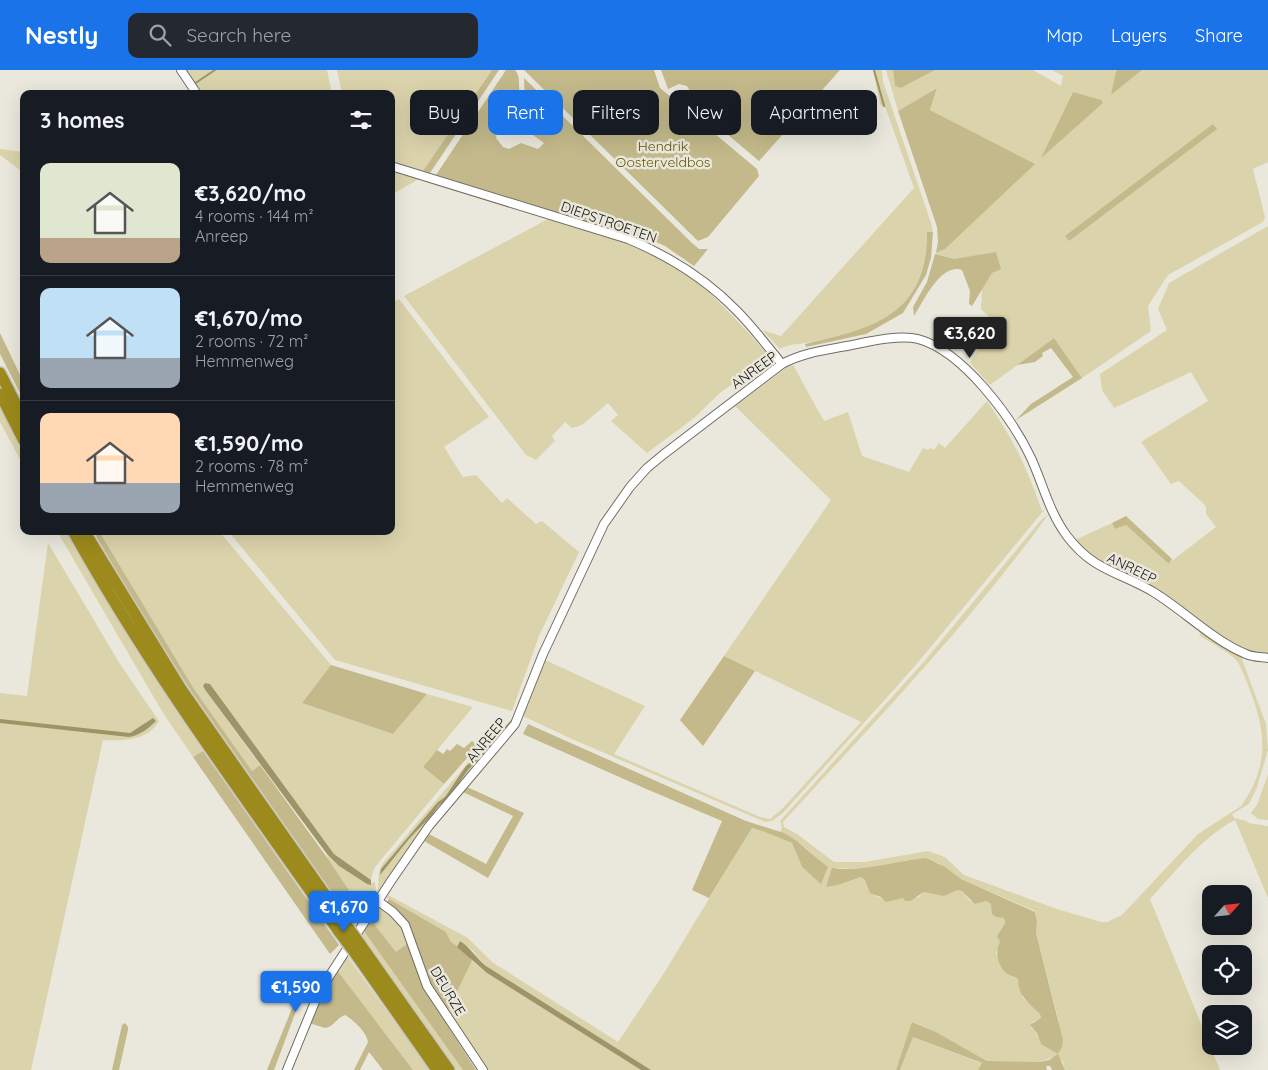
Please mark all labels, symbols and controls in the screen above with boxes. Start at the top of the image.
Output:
search box [128,13,478,58]
text: Nestly [25,20,98,50]
icon: search [146,21,174,49]
text: Search here [186,23,291,47]
text: Map [1046,24,1083,47]
text: Layers [1111,24,1167,47]
text: Share [1195,24,1243,47]
chip: Buy [410,90,478,135]
chip: Rent [488,90,563,135]
chip: Filters [573,90,659,135]
chip: New [669,90,741,135]
chip: Apartment [751,90,877,135]
icon: filters [347,106,375,134]
text: 3 homes [40,107,124,133]
park label: Hendrik Oosterveldbos [616,137,710,171]
text: €3,620/mo [195,180,306,206]
icon: home [80,183,140,243]
street label: DIEPSTROETEN [558,197,660,247]
text: 4 rooms · 144 m² [195,206,313,226]
text: Anreep [195,226,248,246]
text: €1,670/mo [195,305,303,331]
icon: home [80,308,140,368]
pin: €3,620 [929,316,1011,359]
text: €3,620 [945,323,995,343]
text: 2 rooms · 72 m² [195,331,308,351]
street label: ANREEP [727,347,781,393]
text: Hemmenweg [195,351,294,371]
text: €1,590/mo [195,430,303,456]
icon: home [80,433,140,493]
text: 2 rooms · 78 m² [195,456,308,476]
text: Hemmenweg [195,476,294,496]
street label: ANREEP [1104,548,1160,588]
street label: ANREEP [462,714,510,766]
north arrow [1202,885,1252,935]
map controls [1202,885,1252,1055]
pin: €1,670 [303,890,385,933]
text: €1,670 [320,897,368,917]
button: locate [1202,945,1252,995]
street label: DEURZE [426,963,470,1019]
pin: €1,590 [255,970,337,1013]
text: €1,590 [272,977,320,997]
button: layers [1202,1005,1252,1055]

